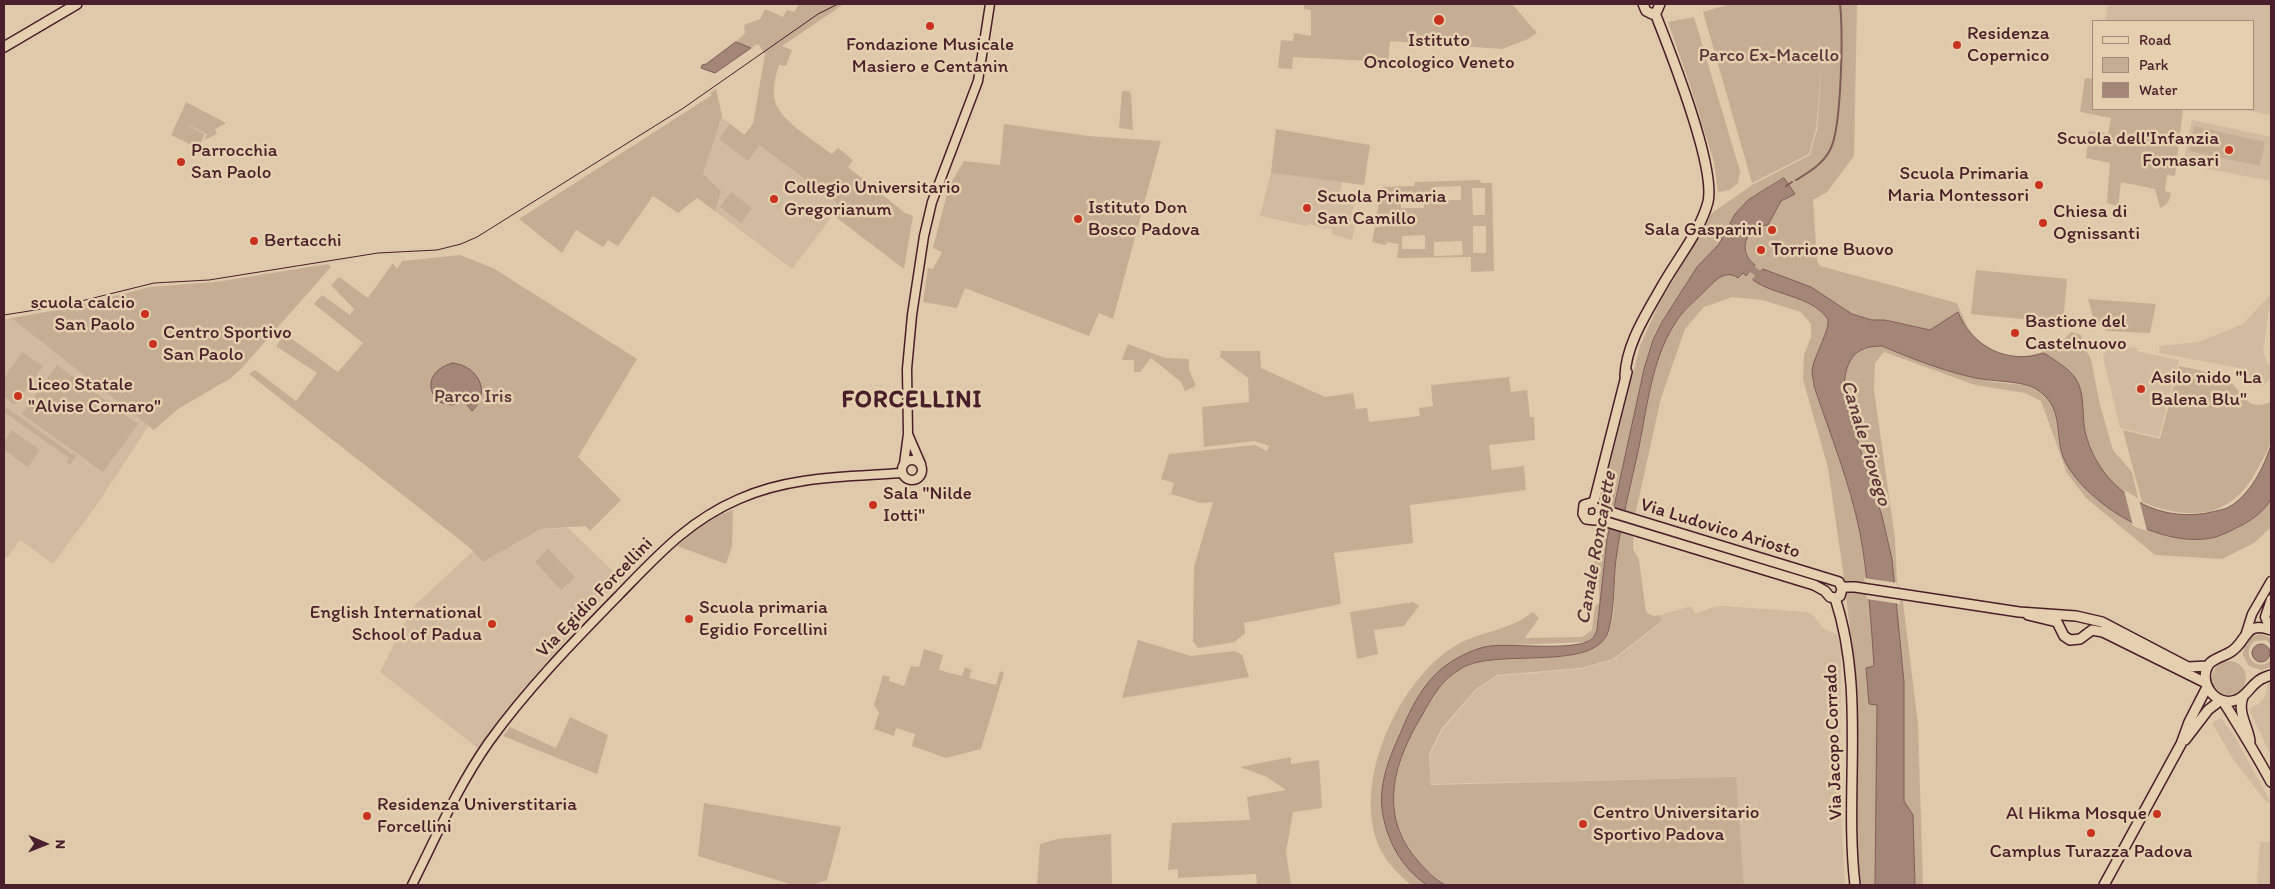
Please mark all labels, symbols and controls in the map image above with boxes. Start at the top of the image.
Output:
marker: Istituto Oncologico Veneto [1432,13,1446,27]
marker: Fondazione Musicale Masiero e Centanin [924,20,936,32]
legend [2092,20,2255,110]
place label: Residenza Copernico [1967,23,2050,67]
place label: Istituto Oncologico Veneto [1363,30,1515,74]
text: Road [2139,31,2171,49]
place label: Fondazione Musicale Masiero e Centanin [846,34,1014,78]
marker: Residenza Copernico [1951,39,1963,51]
park label: Parco Ex-Macello [1699,45,1839,67]
text: Park [2139,56,2169,74]
text: Water [2139,81,2177,99]
place label: Scuola dell'Infanzia Fornasari [2057,128,2219,172]
place label: Parrocchia San Paolo [191,140,278,184]
marker: Scuola dell'Infanzia Fornasari [2223,144,2235,156]
marker: Parrocchia San Paolo [175,156,187,168]
place label: Scuola Primaria Maria Montessori [1887,163,2029,207]
place label: Collegio Universitario Gregorianum [784,177,960,221]
marker: Scuola Primaria Maria Montessori [2033,179,2045,191]
place label: Scuola Primaria San Camillo [1317,186,1446,230]
marker: Collegio Universitario Gregorianum [768,193,780,205]
place label: Istituto Don Bosco Padova [1088,197,1200,241]
place label: Chiesa di Ognissanti [2053,201,2140,245]
marker: Scuola Primaria San Camillo [1301,202,1313,214]
marker: Istituto Don Bosco Padova [1072,213,1084,225]
marker: Chiesa di Ognissanti [2037,217,2049,229]
place label: Sala Gasparini [1644,219,1762,241]
marker: Sala Gasparini [1766,224,1778,236]
place label: Bertacchi [264,230,342,252]
marker: Bertacchi [248,235,260,247]
place label: Torrione Buovo [1771,239,1894,261]
marker: Torrione Buovo [1755,244,1767,256]
place label: scuola calcio San Paolo [31,292,135,336]
marker: scuola calcio San Paolo [139,308,151,320]
place label: Bastione del Castelnuovo [2025,311,2127,355]
place label: Centro Sportivo San Paolo [163,322,292,366]
marker: Bastione del Castelnuovo [2009,327,2021,339]
marker: Centro Sportivo San Paolo [147,338,159,350]
place label: Asilo nido "La Balena Blu" [2151,367,2262,411]
place label: Liceo Statale "Alvise Cornaro" [28,374,161,418]
water label: Canale Piovego [1834,377,1896,509]
marker: Asilo nido "La Balena Blu" [2135,383,2147,395]
park label: Parco Iris [434,386,512,408]
district label: FORCELLINI [840,387,984,415]
marker: Liceo Statale "Alvise Cornaro" [12,390,24,402]
water label: Canale Roncajette [1572,470,1622,626]
place label: Sala "Nilde Iotti" [883,483,972,527]
street label: Via Ludovico Ariosto [1637,494,1803,564]
marker: Sala "Nilde Iotti" [867,499,879,511]
street label: Via Egidio Forcellini [532,533,658,663]
place label: Scuola primaria Egidio Forcellini [699,597,828,641]
place label: English International School of Padua [310,602,482,646]
marker: Scuola primaria Egidio Forcellini [683,613,695,625]
marker: English International School of Padua [486,618,498,630]
street label: Via Jacopo Corrado [1820,664,1848,820]
place label: Residenza Universtitaria Forcellini [377,794,577,838]
place label: Centro Universitario Sportivo Padova [1593,802,1759,846]
place label: Al Hikma Mosque [2006,803,2147,825]
marker: Al Hikma Mosque [2151,808,2163,820]
marker: Residenza Universtitaria Forcellini [361,810,373,822]
marker: Centro Universitario Sportivo Padova [1577,818,1589,830]
north arrow [20,819,70,869]
marker: Camplus Turazza Padova [2085,827,2097,839]
text: N [52,839,69,849]
place label: Camplus Turazza Padova [1989,841,2193,863]

